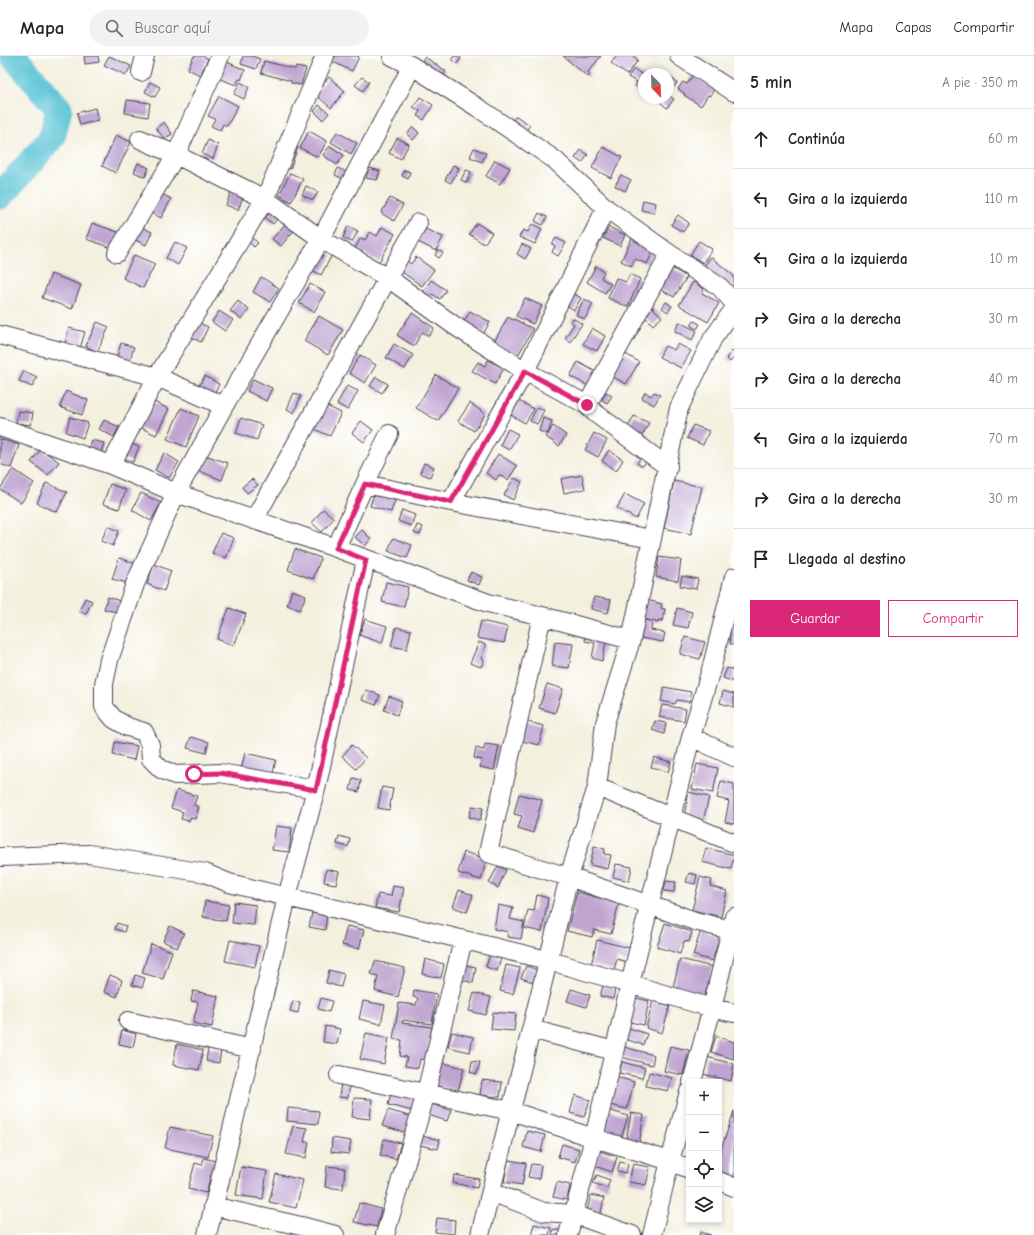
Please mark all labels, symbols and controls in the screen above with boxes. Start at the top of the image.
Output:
search box [89,10,369,46]
text: Mapa [20,17,65,39]
icon: search [103,17,125,39]
text: Buscar aquí [135,19,210,37]
text: Mapa [840,19,873,36]
text: Capas [895,19,931,36]
text: Compartir [953,19,1014,36]
north arrow [638,68,674,104]
text: 5 min [750,73,792,92]
text: A pie · 350 m [942,75,1018,90]
icon: ahead [750,128,772,150]
text: Continúa [788,130,845,148]
text: 60 m [988,131,1018,146]
icon: left [750,188,772,210]
text: Gira a la izquierda [788,190,908,208]
text: 110 m [985,191,1018,206]
icon: left [750,248,772,270]
text: Gira a la izquierda [788,250,908,268]
text: 10 m [990,251,1018,266]
icon: right [750,308,772,330]
text: Gira a la derecha [788,310,901,328]
text: 30 m [988,311,1018,326]
icon: right [750,368,772,390]
text: Gira a la derecha [788,370,901,388]
text: 40 m [989,371,1018,386]
route end [578,396,596,414]
icon: left [750,428,772,450]
text: Gira a la izquierda [788,430,908,448]
text: 70 m [989,431,1018,446]
icon: right [750,488,772,510]
text: Gira a la derecha [788,490,901,508]
text: 30 m [988,491,1018,506]
icon: arrive [750,548,772,570]
text: Llegada al destino [788,550,906,568]
button: Guardar [750,600,880,637]
button: Compartir [888,600,1018,637]
route start [185,765,203,783]
map controls [686,1079,722,1223]
button: + [686,1079,722,1115]
button: − [686,1115,722,1151]
button: locate [686,1151,722,1187]
button: layers [686,1187,722,1223]

